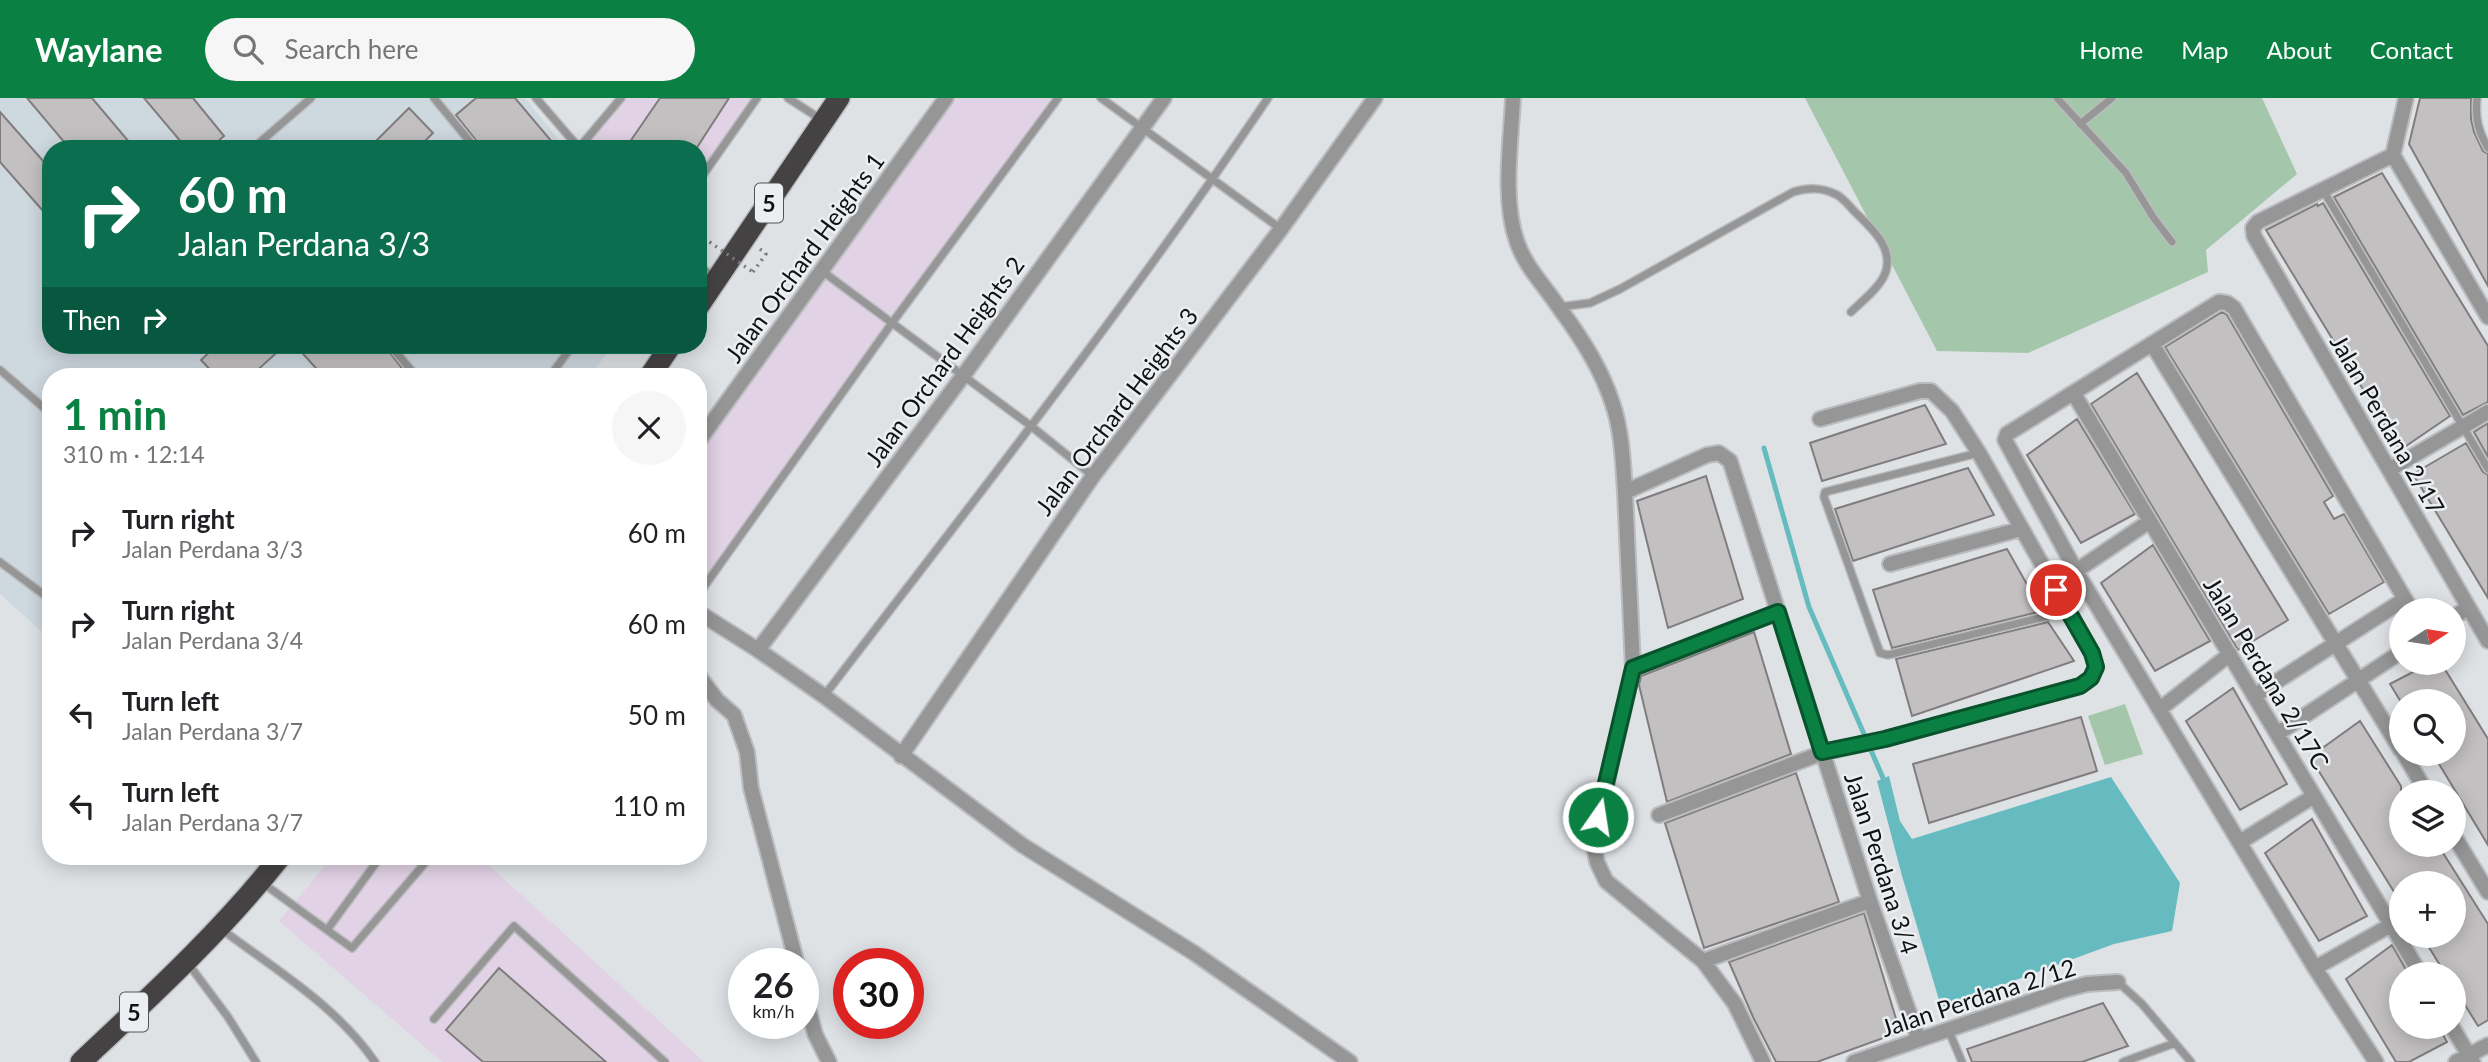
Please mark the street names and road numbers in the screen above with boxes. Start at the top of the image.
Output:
street label: Jalan Orchard Heights 1 [718,147,890,367]
road number: 5 [755,184,783,222]
street label: Jalan Orchard Heights 2 [858,251,1030,471]
street label: Jalan Orchard Heights 3 [1029,302,1203,520]
street label: Jalan Perdana 2/17 [2325,329,2451,519]
street label: Jalan Perdana 2/17C [2198,572,2336,774]
street label: Jalan Perdana 3/4 [1839,769,1925,957]
street label: Jalan Perdana 2/12 [1877,952,2079,1042]
road number: 5 [120,992,148,1032]

